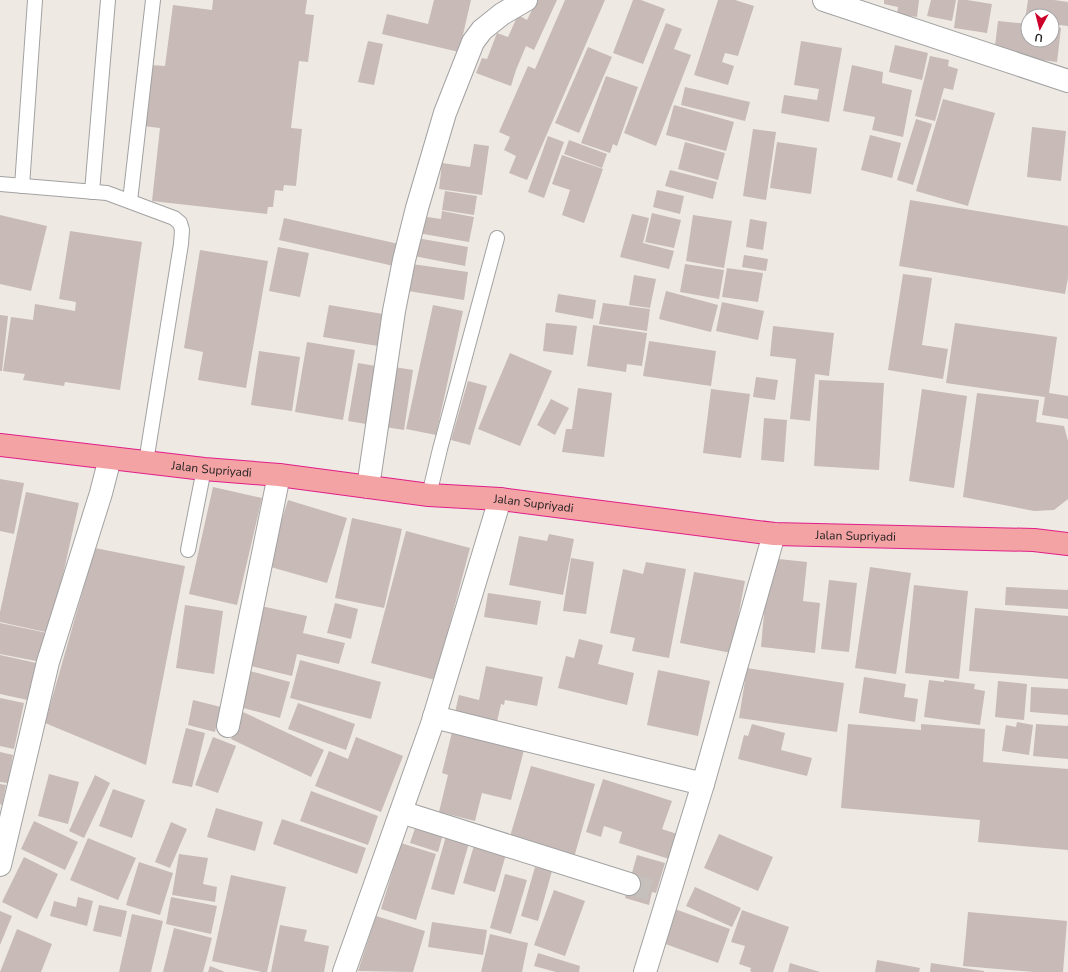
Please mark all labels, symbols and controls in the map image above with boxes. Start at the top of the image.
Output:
north arrow [1020,8,1060,48]
text: U [1034,29,1044,45]
street label: Jalan Supriyadi [170,457,252,481]
street label: Jalan Supriyadi [492,491,575,516]
street label: Jalan Supriyadi [814,527,896,545]

